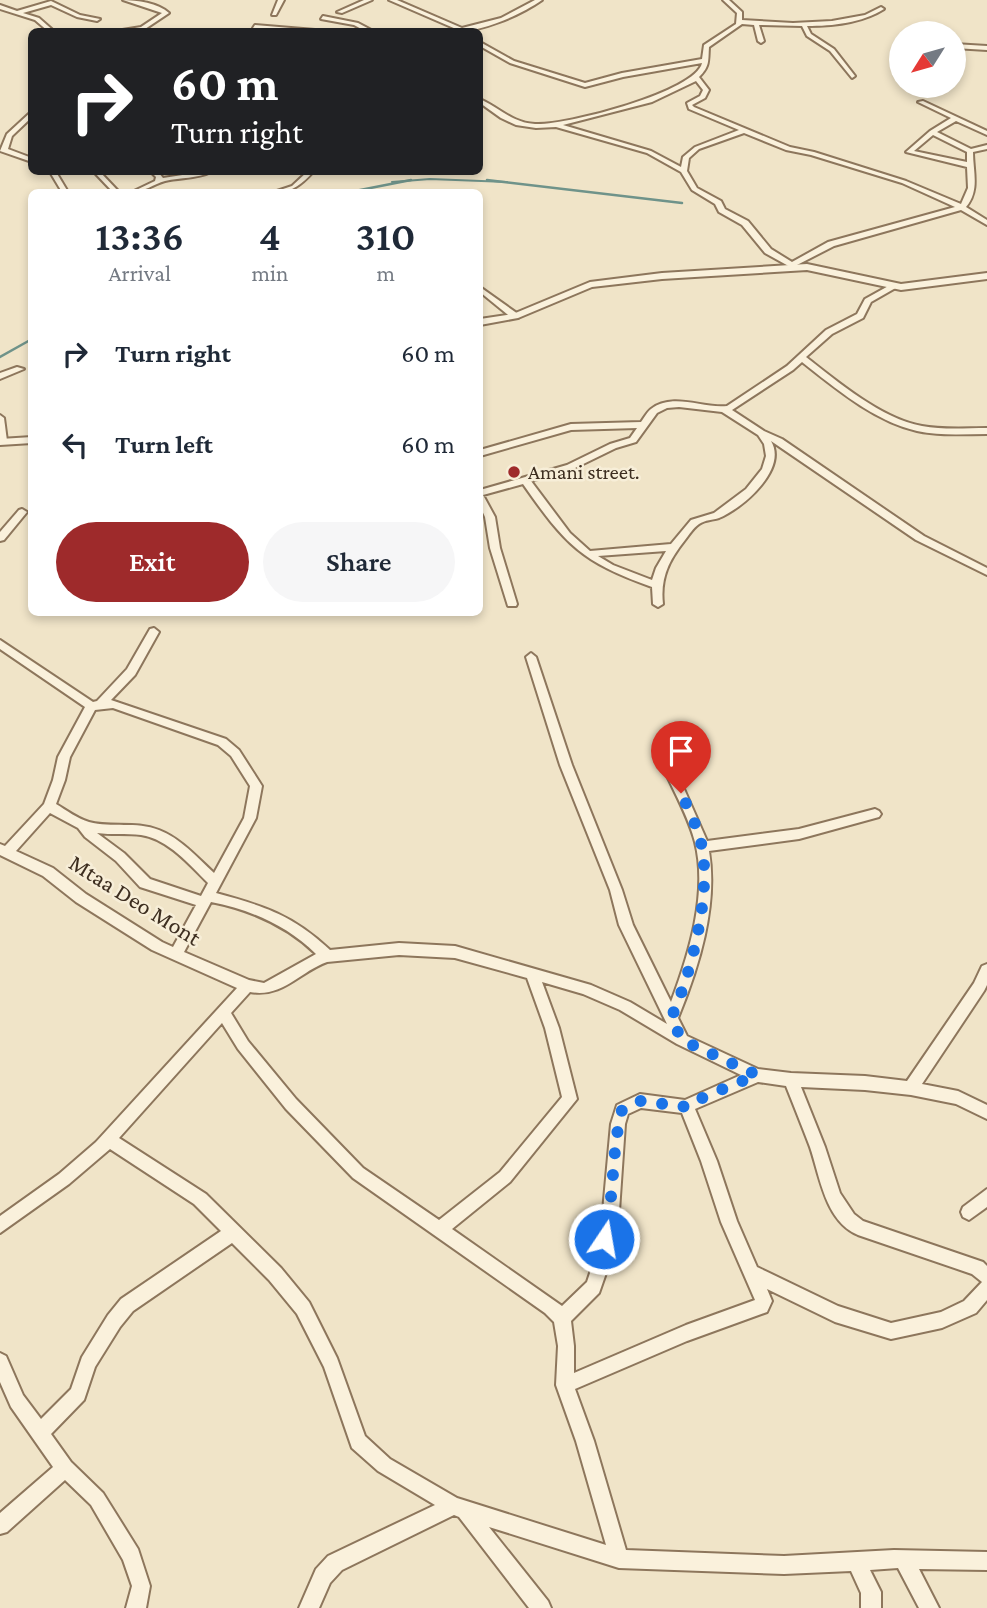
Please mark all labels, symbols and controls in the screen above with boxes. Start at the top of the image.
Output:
north arrow [889,21,966,98]
map controls [889,21,966,98]
icon: right [56,56,147,147]
text: 60 m [171,56,278,111]
text: Turn right [171,114,303,150]
text: 13:36 [95,212,184,259]
text: 4 [259,212,281,259]
text: 310 [356,212,416,259]
text: Arrival [108,260,171,286]
text: min [251,260,288,286]
text: m [376,260,395,286]
icon: right [56,335,94,373]
text: Turn right [115,339,231,368]
text: 60 m [401,339,455,368]
icon: left [56,426,94,464]
text: Turn left [115,430,213,459]
text: 60 m [401,430,455,459]
place label: Amani street. [528,460,640,484]
marker: Amani street. [506,464,522,480]
button: Exit [56,522,249,602]
button: Share [263,522,455,602]
pin [651,721,711,793]
icon: arrive [662,732,700,770]
street label: Mtaa Deo Mont [64,848,207,951]
position arrow [567,1202,641,1276]

